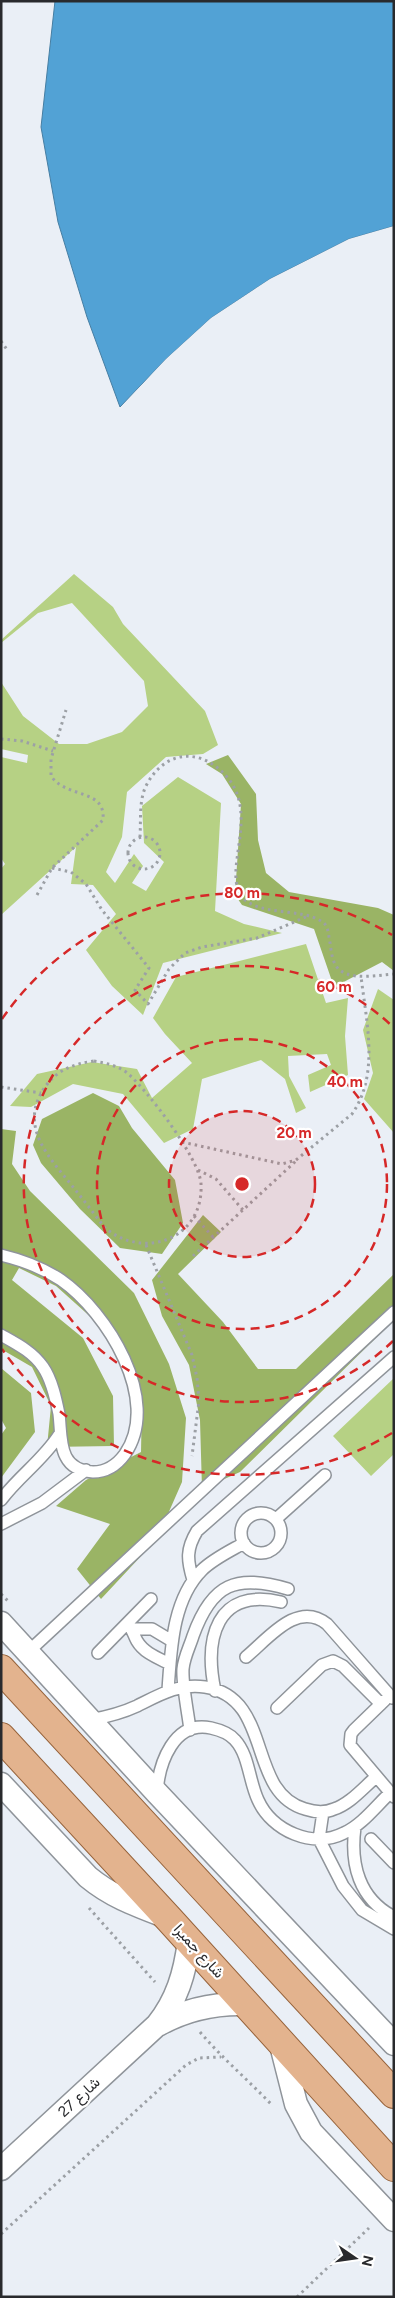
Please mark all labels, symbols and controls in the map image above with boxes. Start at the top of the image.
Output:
text: 80 m [224,884,260,902]
text: 60 m [316,978,352,996]
text: 40 m [327,1073,363,1091]
text: 20 m [276,1124,312,1142]
centre of rings [233,1175,251,1193]
street label: شارع جميرا [168,1920,228,1983]
street label: شارع 27 [54,2073,105,2122]
north arrow [330,2233,380,2283]
text: N [358,2254,377,2268]

